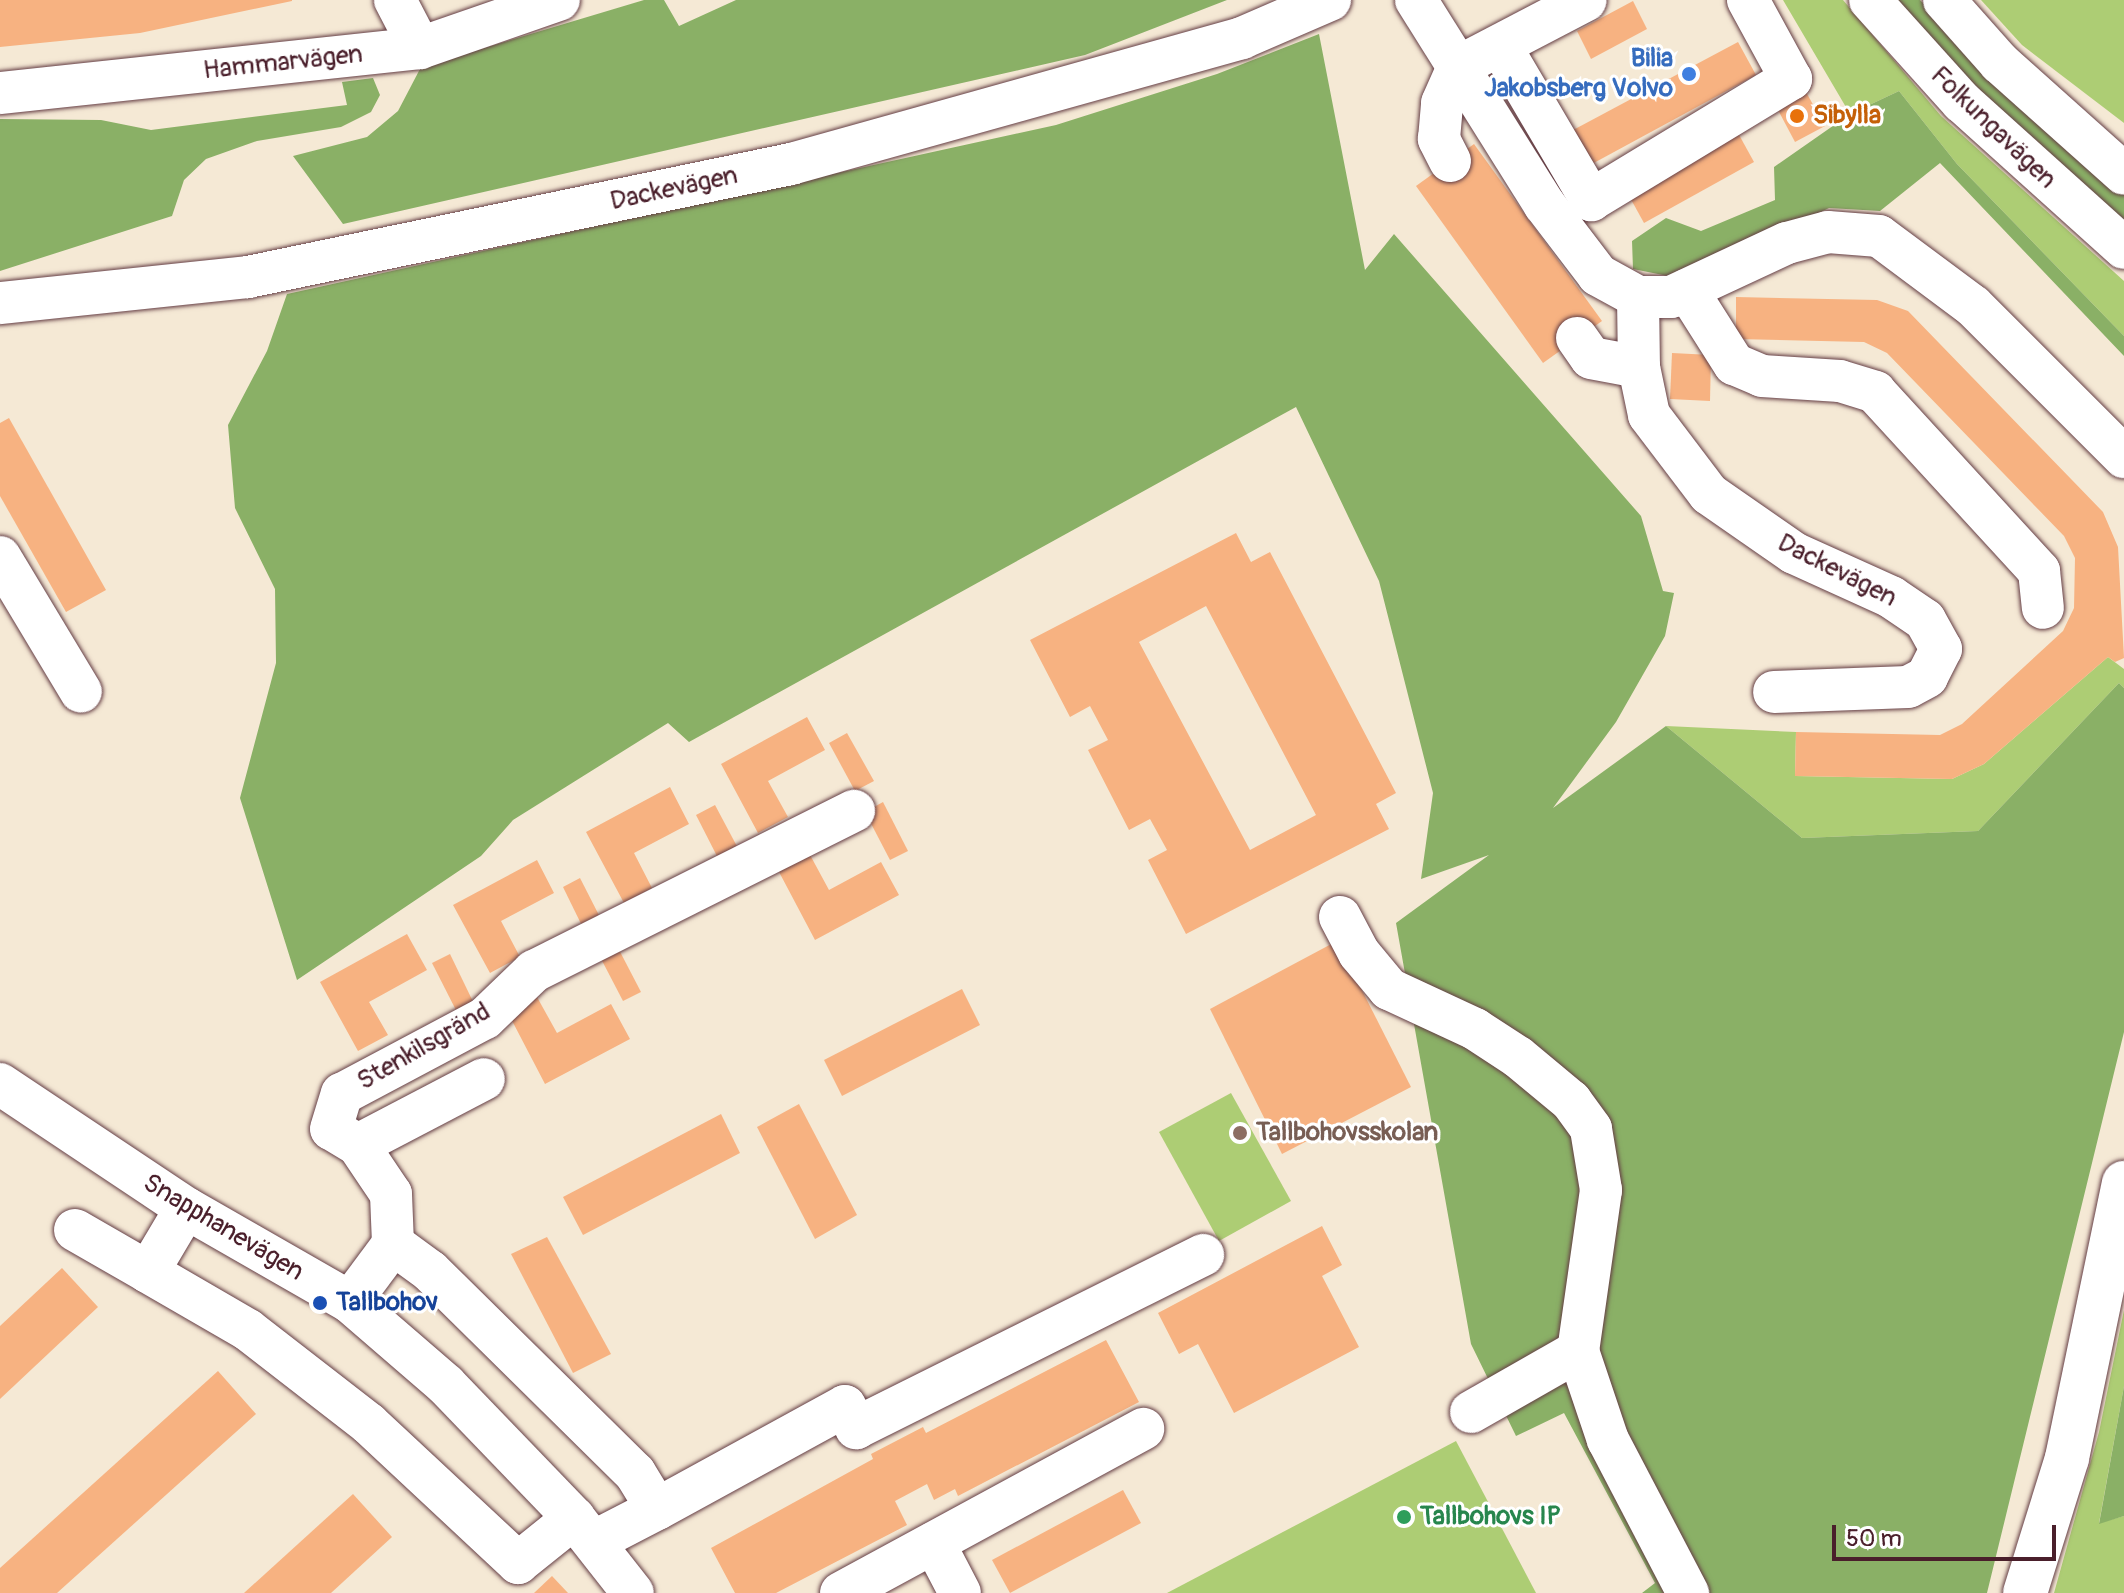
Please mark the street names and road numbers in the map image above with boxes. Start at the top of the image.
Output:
street label: Hammarvägen [202,39,364,87]
street label: Folkungavägen [1924,60,2062,196]
street label: Dackevägen [607,160,741,218]
street label: Dackevägen [1772,528,1902,614]
street label: Stenkilsgränd [352,996,496,1098]
street label: Snapphanevägen [137,1168,309,1288]

